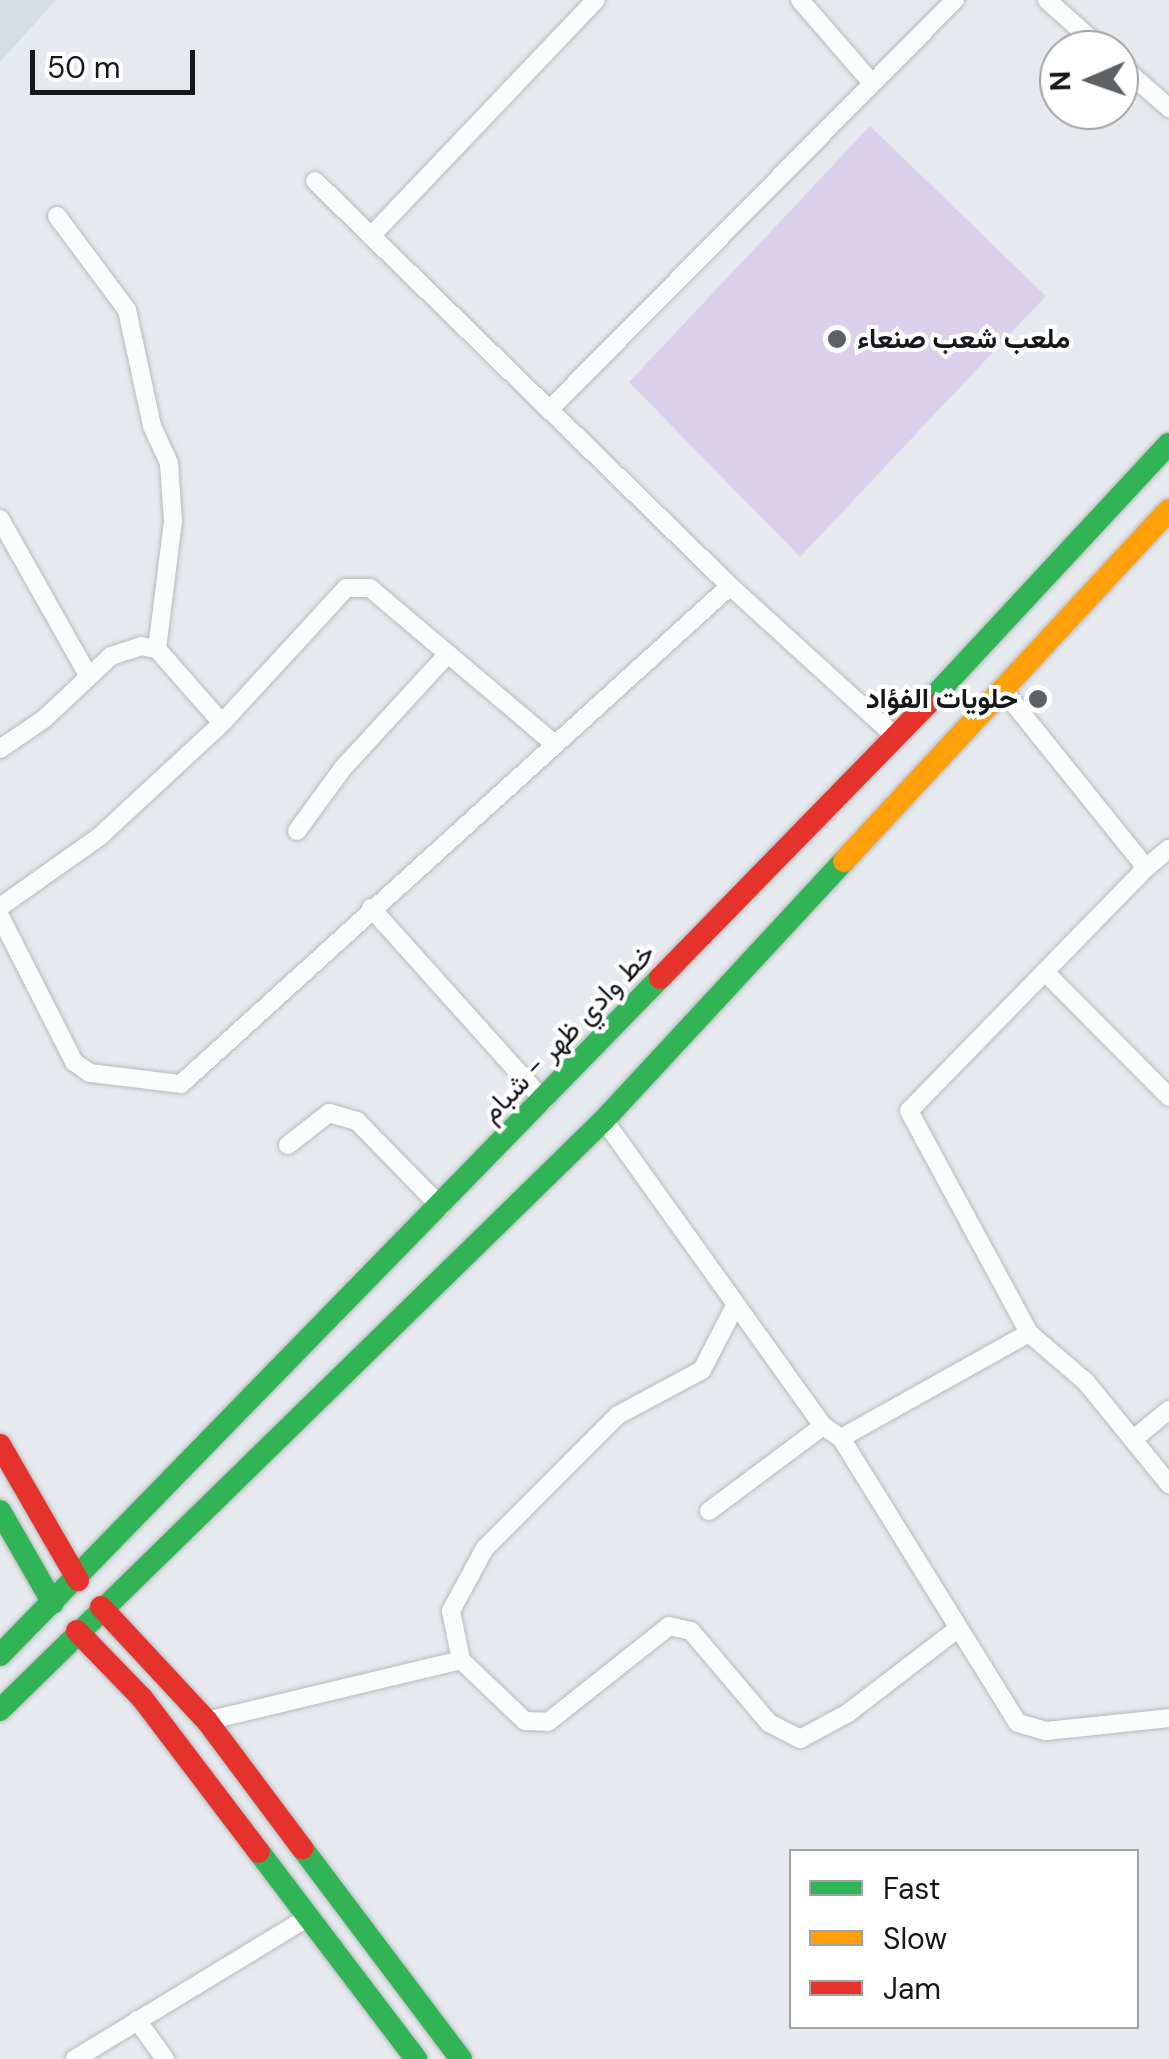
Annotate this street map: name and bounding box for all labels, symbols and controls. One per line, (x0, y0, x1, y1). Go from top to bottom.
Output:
scale bar (35, 30, 200, 92)
north arrow (1039, 30, 1139, 130)
text: 50 m (47, 48, 121, 87)
text: N (1042, 70, 1079, 92)
place label: ملعب شعب صنعاء (857, 322, 1070, 356)
marker: ملعب شعب صنعاء (826, 328, 848, 350)
place label: حلويات الفؤاد (866, 682, 1018, 716)
marker: حلويات الفؤاد (1027, 688, 1049, 710)
street label: خط وادي ظهر - شبام (474, 936, 662, 1130)
legend (789, 1849, 1139, 2029)
text: Fast (883, 1869, 941, 1908)
text: Slow (883, 1919, 947, 1958)
text: Jam (883, 1969, 941, 2008)

